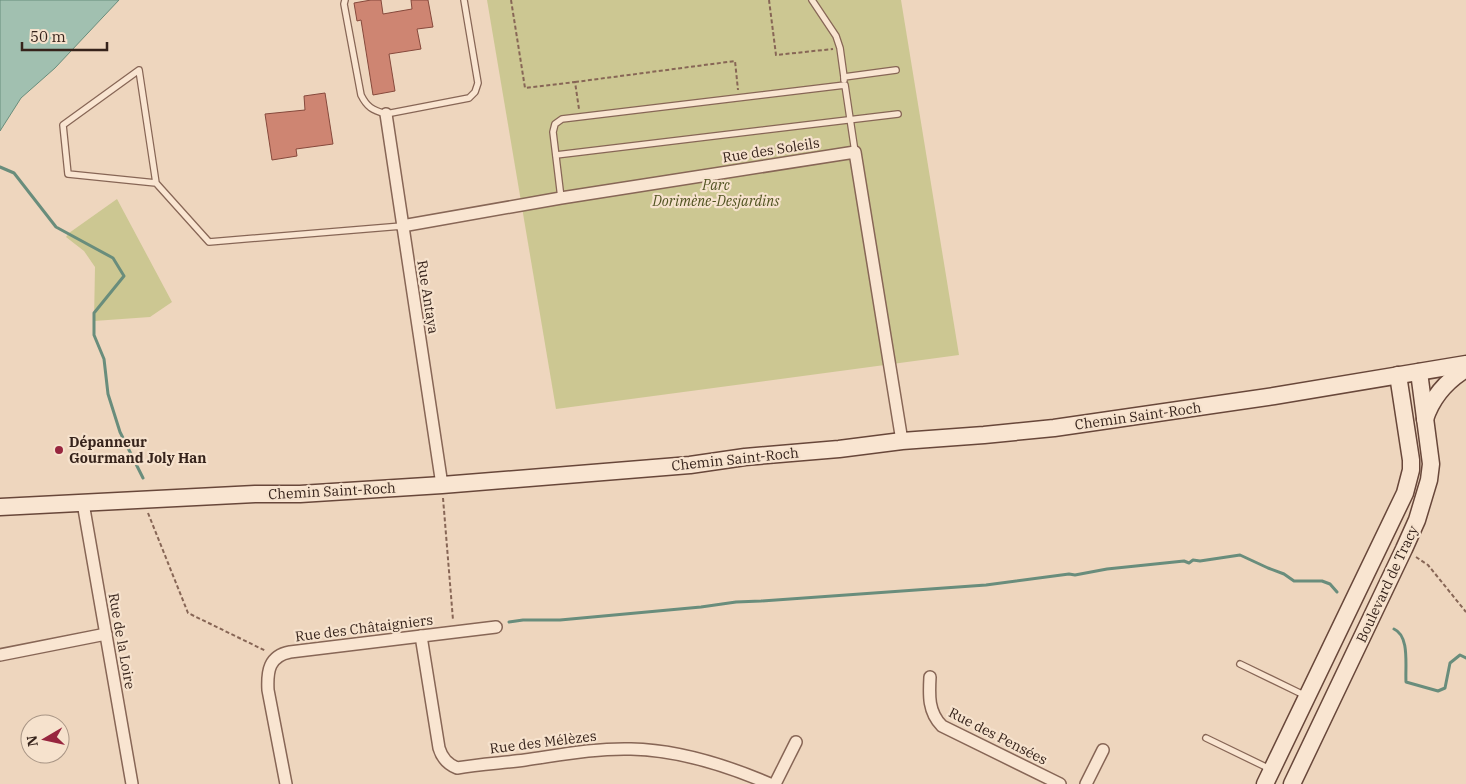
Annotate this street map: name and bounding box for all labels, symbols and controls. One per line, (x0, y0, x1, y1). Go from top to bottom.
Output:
scale bar (22, 20, 108, 52)
text: 50 m (30, 27, 66, 46)
street label: Rue des Soleils (721, 133, 821, 167)
park label: Parc Dorimène-Desjardins (652, 176, 780, 210)
street label: Rue Antaya (413, 259, 443, 336)
street label: Chemin Saint-Roch (1073, 398, 1203, 434)
place label: Dépanneur Gourmand Joly Han (69, 433, 207, 467)
street label: Chemin Saint-Roch (670, 443, 800, 475)
marker: Dépanneur Gourmand Joly Han (53, 444, 65, 456)
street label: Chemin Saint-Roch (268, 479, 397, 503)
street label: Boulevard de Tracy (1352, 522, 1422, 645)
street label: Rue de la Loire (105, 591, 139, 691)
street label: Rue des Châtaigniers (294, 611, 434, 645)
street label: Rue des Pensées (946, 703, 1051, 769)
north arrow (20, 714, 70, 764)
street label: Rue des Mélèzes (489, 726, 598, 757)
text: N (22, 734, 42, 748)

